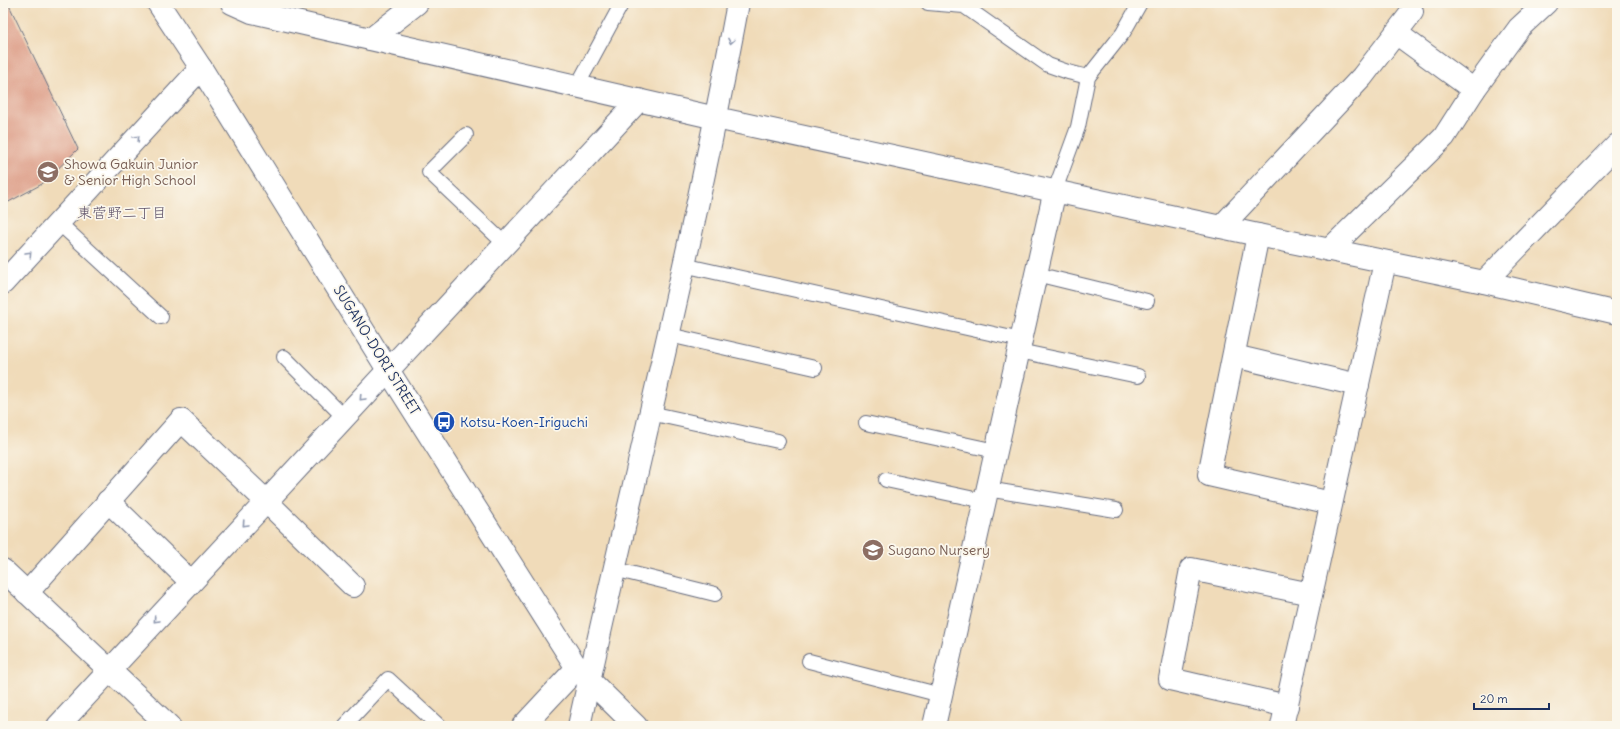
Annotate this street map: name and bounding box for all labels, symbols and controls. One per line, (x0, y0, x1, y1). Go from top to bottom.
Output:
one-way arrow (727, 38, 735, 44)
one-way arrow (132, 135, 139, 143)
place label: Showa Gakuin Junior & Senior High School (64, 155, 198, 189)
school or university icon: Showa Gakuin Junior & Senior High School (35, 159, 61, 185)
district label: 東菅野二丁目 (77, 203, 167, 222)
one-way arrow (25, 252, 32, 259)
street label: SUGANO-DORI STREET (330, 282, 424, 418)
one-way arrow (359, 393, 367, 401)
bus stop icon: Kotsu-Koen-Iriguchi (431, 409, 457, 435)
place label: Kotsu-Koen-Iriguchi (460, 413, 588, 431)
one-way arrow (242, 519, 250, 527)
school or university icon: Sugano Nursery (860, 537, 886, 563)
place label: Sugano Nursery (888, 541, 990, 559)
one-way arrow (154, 615, 161, 622)
scale bar (1474, 685, 1549, 711)
text: 20 m (1480, 691, 1508, 706)

